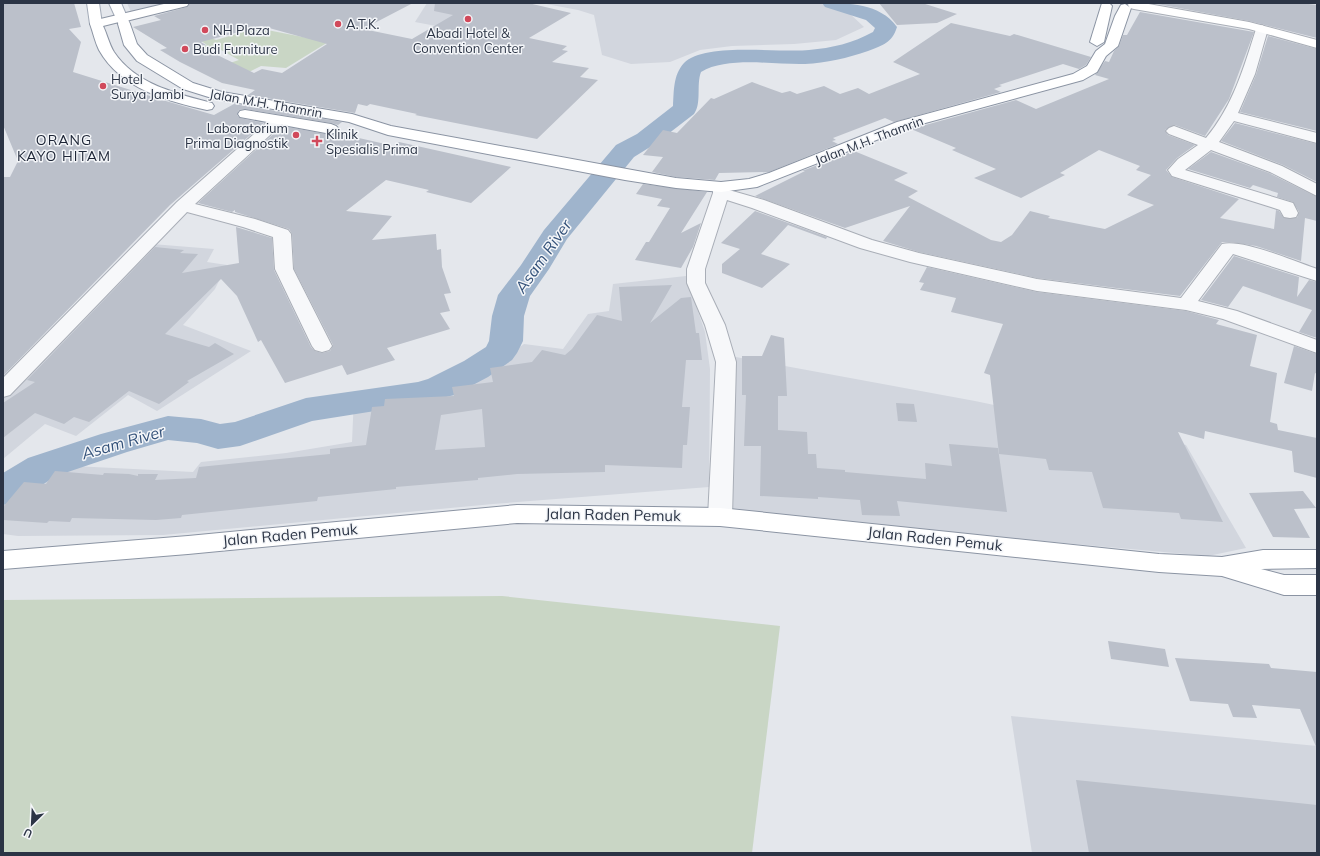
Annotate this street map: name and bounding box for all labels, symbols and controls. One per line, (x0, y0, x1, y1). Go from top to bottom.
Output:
marker: Abadi Hotel & Convention Center (463, 14, 473, 24)
place label: A.T.K. (346, 16, 379, 32)
marker: A.T.K. (333, 19, 343, 29)
place label: NH Plaza (213, 22, 270, 38)
marker: NH Plaza (200, 25, 210, 35)
place label: Abadi Hotel & Convention Center (413, 25, 523, 56)
place label: Budi Furniture (193, 41, 277, 57)
marker: Budi Furniture (180, 44, 190, 54)
place label: Hotel Surya Jambi (111, 71, 184, 102)
marker: Hotel Surya Jambi (98, 81, 108, 91)
street label: Jalan M.H. Thamrin (208, 85, 324, 121)
street label: Jalan M.H. Thamrin (813, 112, 925, 168)
place label: Laboratorium Prima Diagnostik (185, 120, 288, 151)
place label: Klinik Spesialis Prima (326, 126, 418, 157)
marker: Laboratorium Prima Diagnostik (291, 130, 301, 140)
district label: ORANG KAYO HITAM (17, 131, 111, 165)
marker: Klinik Spesialis Prima (311, 135, 323, 147)
water label: Asam River (510, 214, 576, 297)
water label: Asam River (78, 420, 168, 464)
street label: Jalan Raden Pemuk (545, 504, 681, 525)
street label: Jalan Raden Pemuk (222, 519, 359, 550)
street label: Jalan Raden Pemuk (867, 522, 1004, 555)
north arrow (12, 804, 52, 844)
text: U (21, 825, 34, 841)

